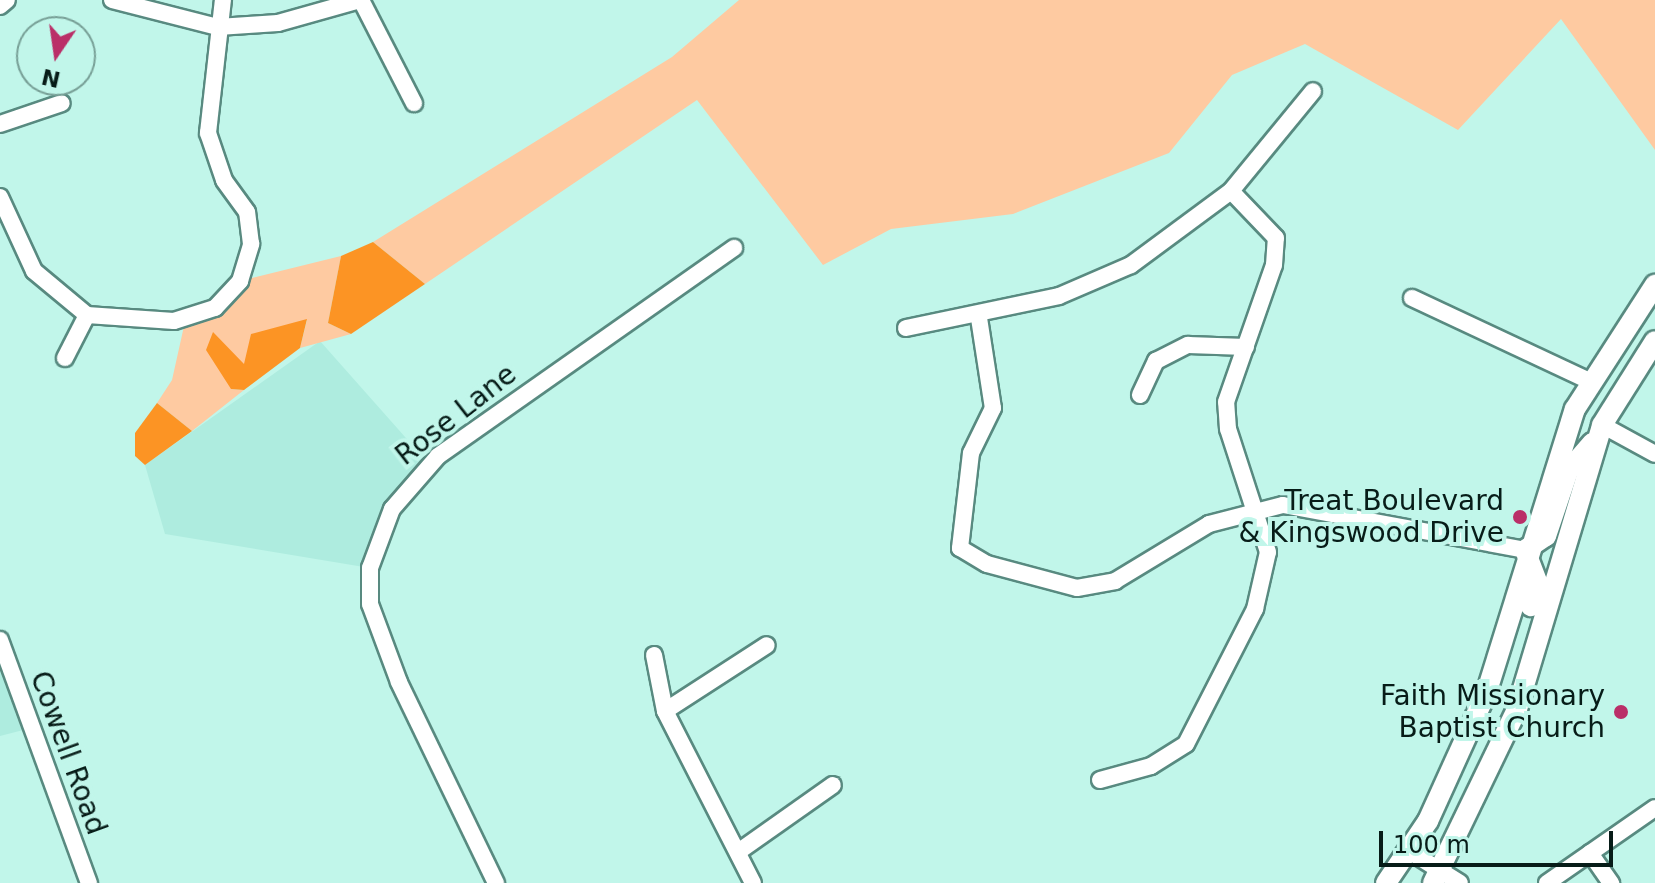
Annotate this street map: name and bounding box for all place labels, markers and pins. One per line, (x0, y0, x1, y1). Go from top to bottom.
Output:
place label: Treat Boulevard & Kingswood Drive (1239, 484, 1504, 550)
marker: Treat Boulevard & Kingswood Drive (1511, 508, 1529, 526)
place label: Faith Missionary Baptist Church (1380, 679, 1605, 745)
marker: Faith Missionary Baptist Church (1612, 703, 1630, 721)

